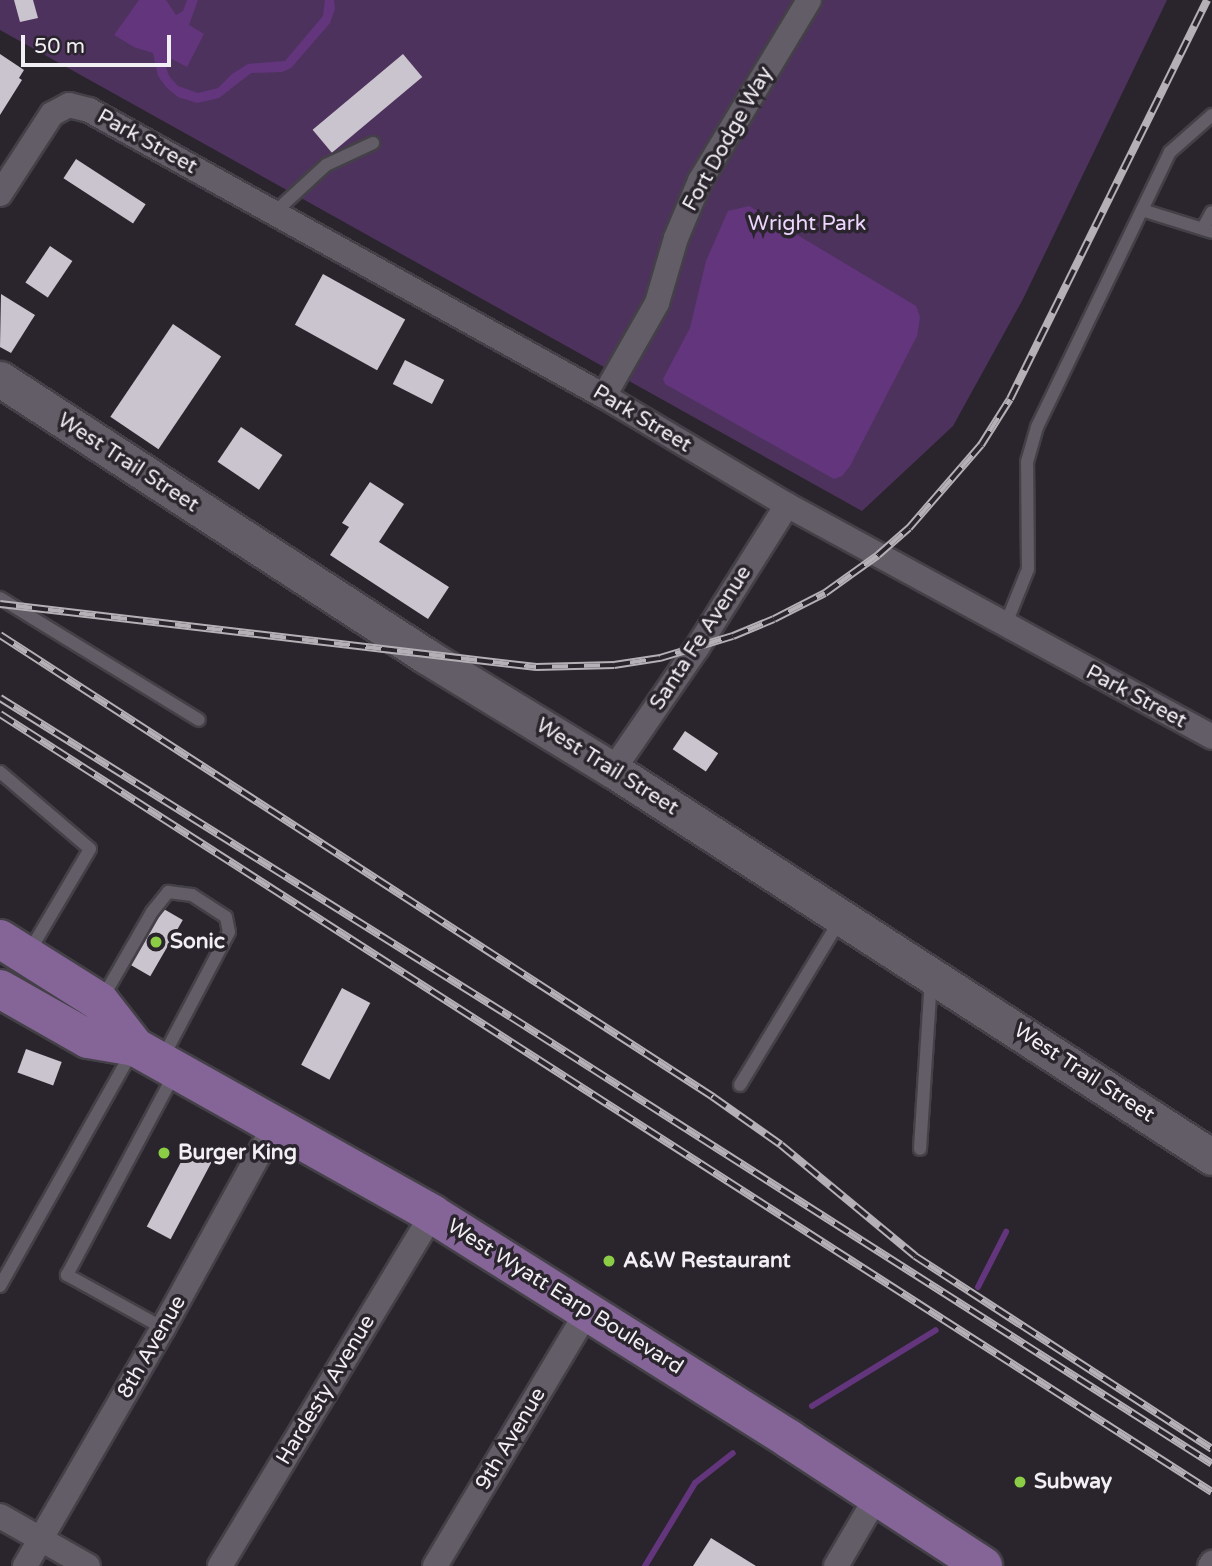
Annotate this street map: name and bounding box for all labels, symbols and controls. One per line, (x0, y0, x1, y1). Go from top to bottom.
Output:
scale bar (24, 21, 175, 65)
text: 50 m (34, 34, 85, 59)
street label: Fort Dodge Way (678, 62, 778, 216)
street label: Park Street (93, 104, 201, 180)
park label: Wright Park (748, 211, 866, 237)
street label: Park Street (588, 380, 696, 458)
street label: West Trail Street (53, 408, 203, 518)
street label: Santa Fe Avenue (645, 561, 757, 715)
street label: Park Street (1081, 660, 1191, 734)
street label: West Trail Street (531, 713, 683, 821)
place label: Sonic (170, 929, 225, 955)
marker: Sonic (148, 934, 164, 950)
street label: West Trail Street (1009, 1018, 1159, 1128)
place label: Burger King (178, 1140, 297, 1166)
marker: Burger King (156, 1145, 172, 1161)
street label: West Wyatt Earp Boulevard (442, 1214, 688, 1380)
place label: A&W Restaurant (623, 1248, 790, 1274)
marker: A&W Restaurant (601, 1253, 617, 1269)
street label: 8th Avenue (112, 1291, 192, 1403)
street label: Hardesty Avenue (271, 1311, 381, 1469)
street label: 9th Avenue (471, 1383, 551, 1495)
place label: Subway (1034, 1469, 1112, 1495)
marker: Subway (1012, 1474, 1028, 1490)

